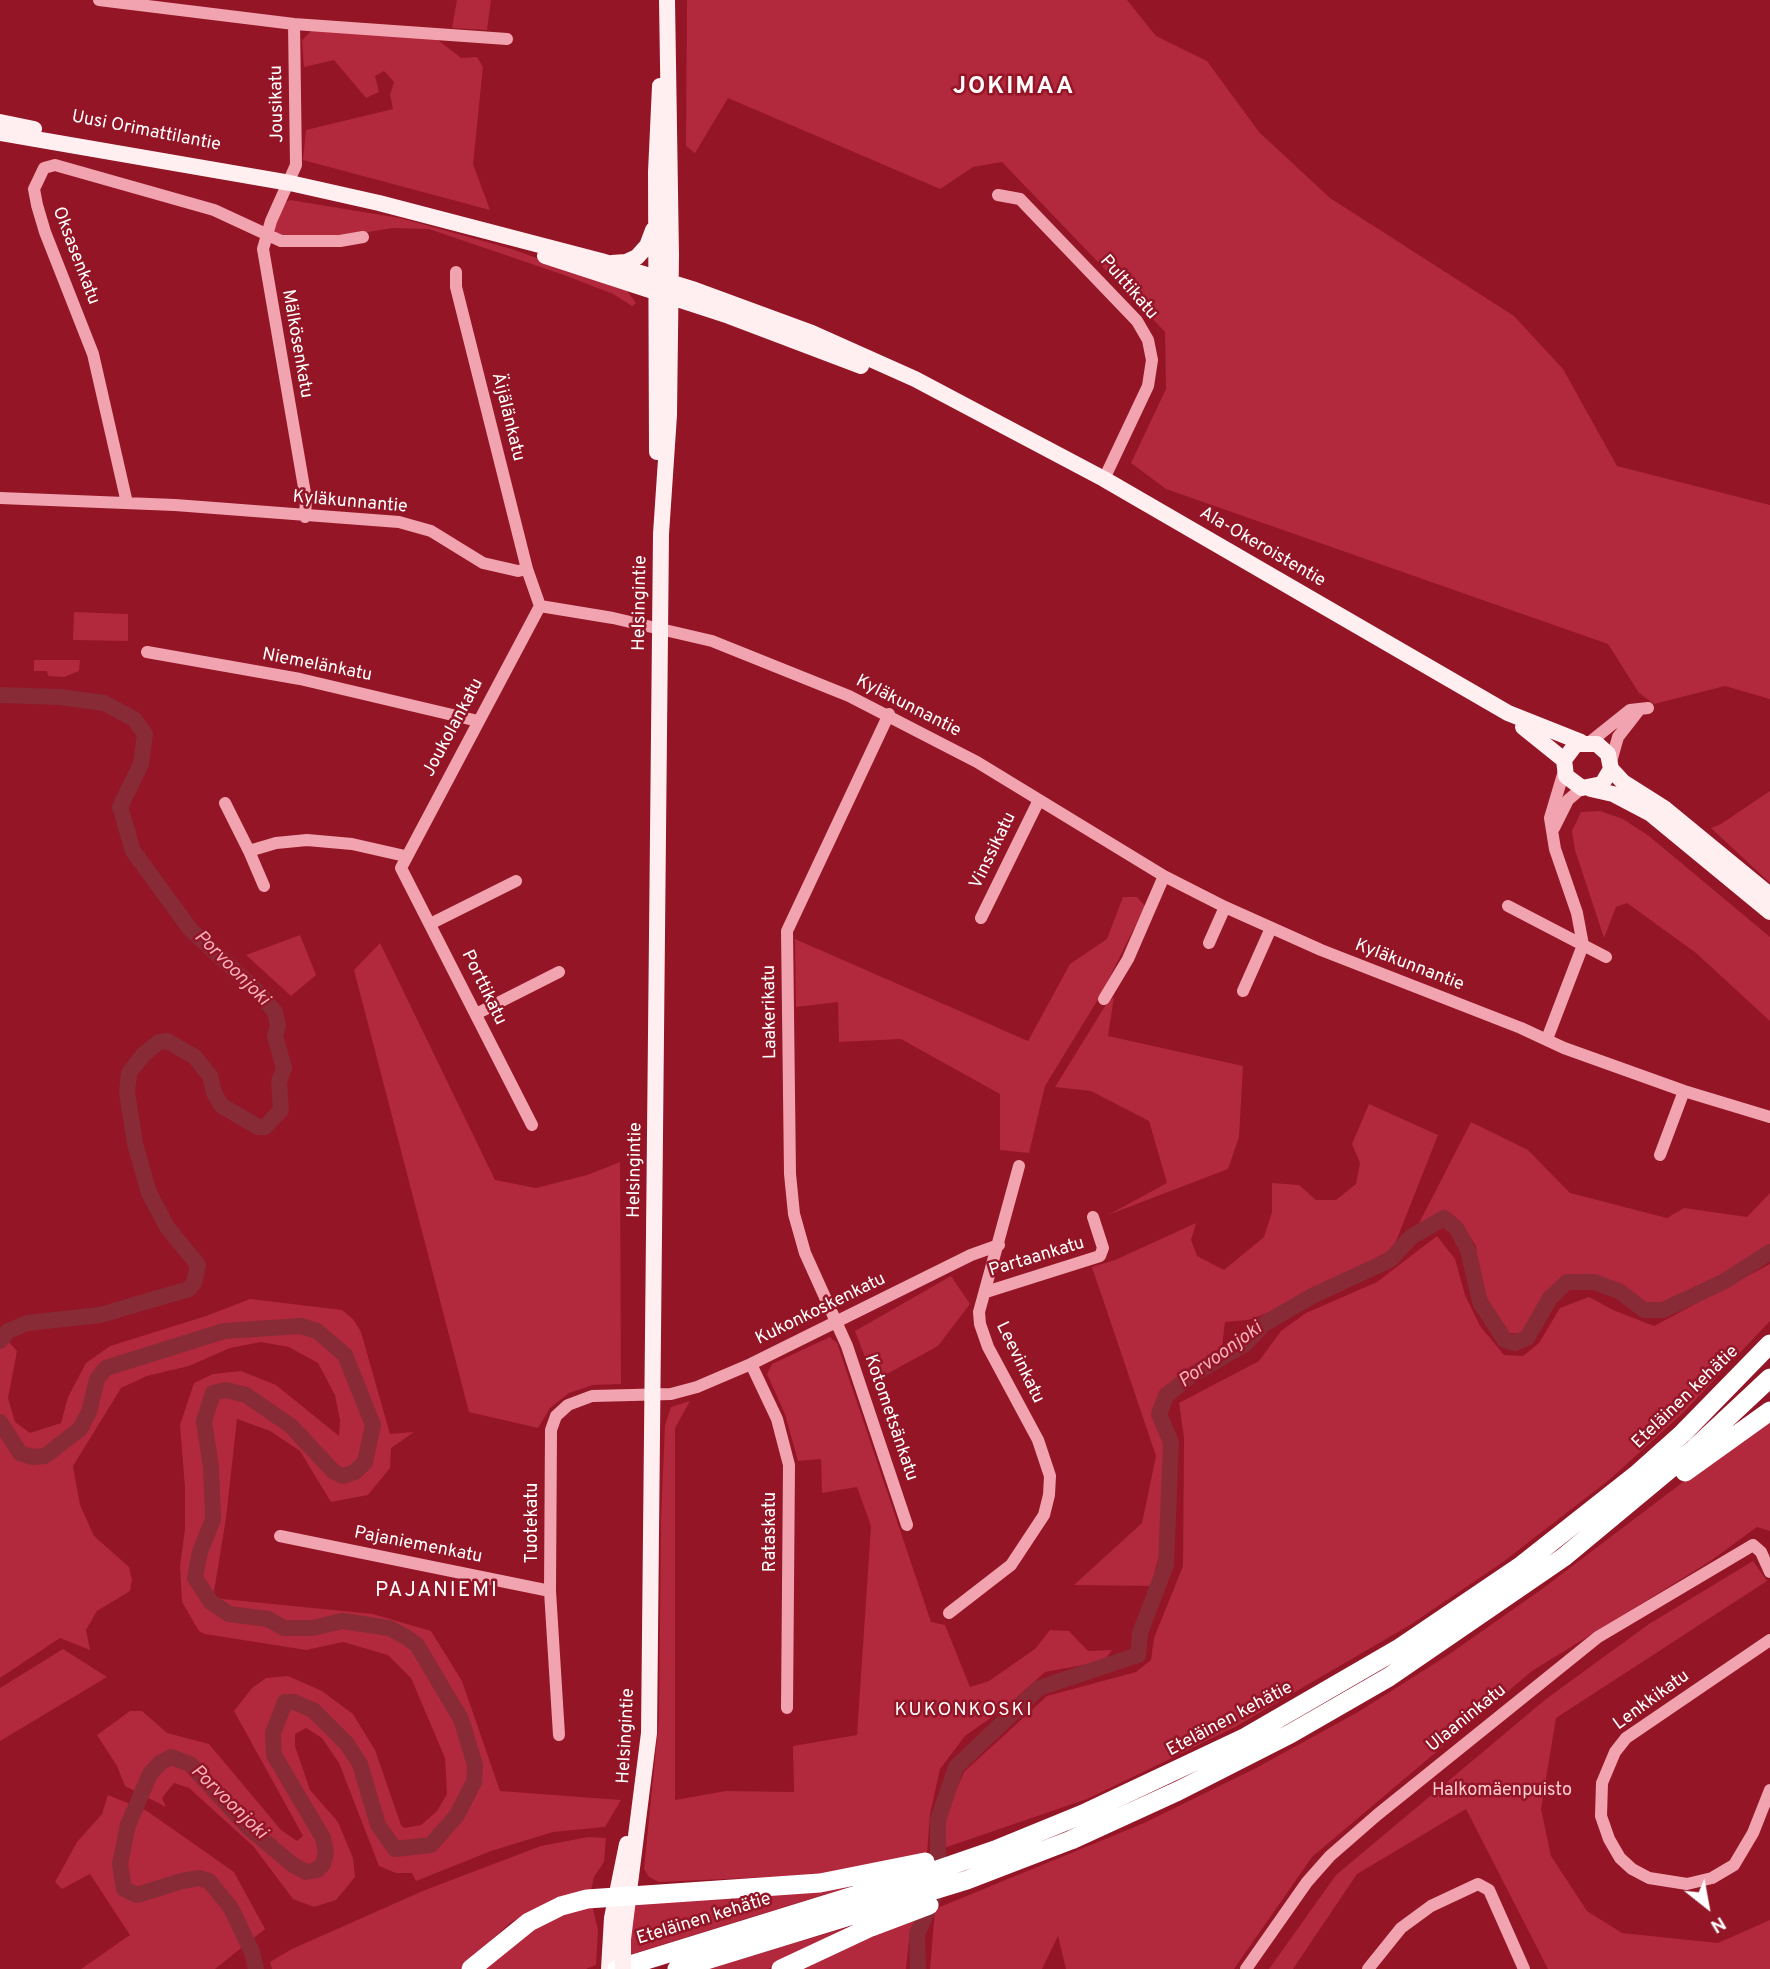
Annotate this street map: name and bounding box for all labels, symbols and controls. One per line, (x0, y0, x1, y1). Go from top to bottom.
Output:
street label: Jousikatu (267, 65, 289, 143)
district label: JOKIMAA (954, 74, 1074, 102)
street label: Uusi Orimattilantie (70, 107, 222, 157)
street label: Oksasenkatu (46, 204, 104, 308)
street label: Pulttikatu (1094, 251, 1162, 325)
street label: Mälkösenkatu (276, 288, 316, 400)
street label: Äijälänkatu (486, 370, 528, 464)
street label: Kyläkunnantie (292, 487, 408, 519)
street label: Ala-Okeroistentie (1195, 503, 1329, 593)
street label: Helsingintie (629, 555, 653, 651)
street label: Niemelänkatu (260, 645, 374, 687)
street label: Kyläkunnantie (852, 671, 964, 743)
street label: Joukolankatu (419, 675, 489, 781)
street label: Vinssikatu (966, 809, 1022, 893)
water label: Porvoonjoki (188, 926, 274, 1012)
street label: Kyläkunnantie (1351, 935, 1467, 997)
street label: Porttikatu (456, 947, 510, 1029)
street label: Laakerikatu (759, 965, 783, 1059)
street label: Helsingintie (624, 1122, 648, 1218)
street label: Partaankatu (987, 1233, 1087, 1283)
street label: Kukonkoskenkatu (752, 1269, 890, 1351)
water label: Porvoonjoki (1175, 1318, 1267, 1394)
street label: Leevinkatu (990, 1319, 1048, 1407)
street label: Eteläinen kehätie (1628, 1342, 1744, 1454)
street label: Kotometsänkatu (858, 1352, 922, 1484)
street label: Tuotekatu (522, 1483, 544, 1563)
street label: Rataskatu (760, 1492, 782, 1572)
street label: Pajaniemenkatu (352, 1523, 484, 1569)
district label: PAJANIEMI (376, 1579, 498, 1605)
street label: Lenkkikatu (1610, 1666, 1694, 1736)
street label: Eteläinen kehätie (1163, 1678, 1297, 1762)
street label: Ulaaninkatu (1423, 1680, 1511, 1758)
street label: Helsingintie (614, 1688, 640, 1784)
district label: KUKONKOSKI (896, 1700, 1032, 1722)
water label: Porvoonjoki (185, 1761, 271, 1845)
park label: Halkomäenpuisto (1432, 1780, 1572, 1802)
north arrow (1672, 1871, 1742, 1941)
street label: Eteläinen kehätie (634, 1889, 774, 1951)
text: N (1706, 1910, 1730, 1938)

